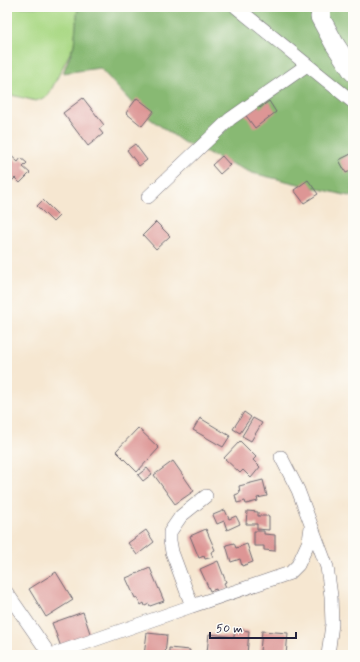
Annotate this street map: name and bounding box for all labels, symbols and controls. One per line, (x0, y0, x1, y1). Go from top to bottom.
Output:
scale bar (210, 614, 296, 640)
text: 50 m (216, 621, 243, 637)

